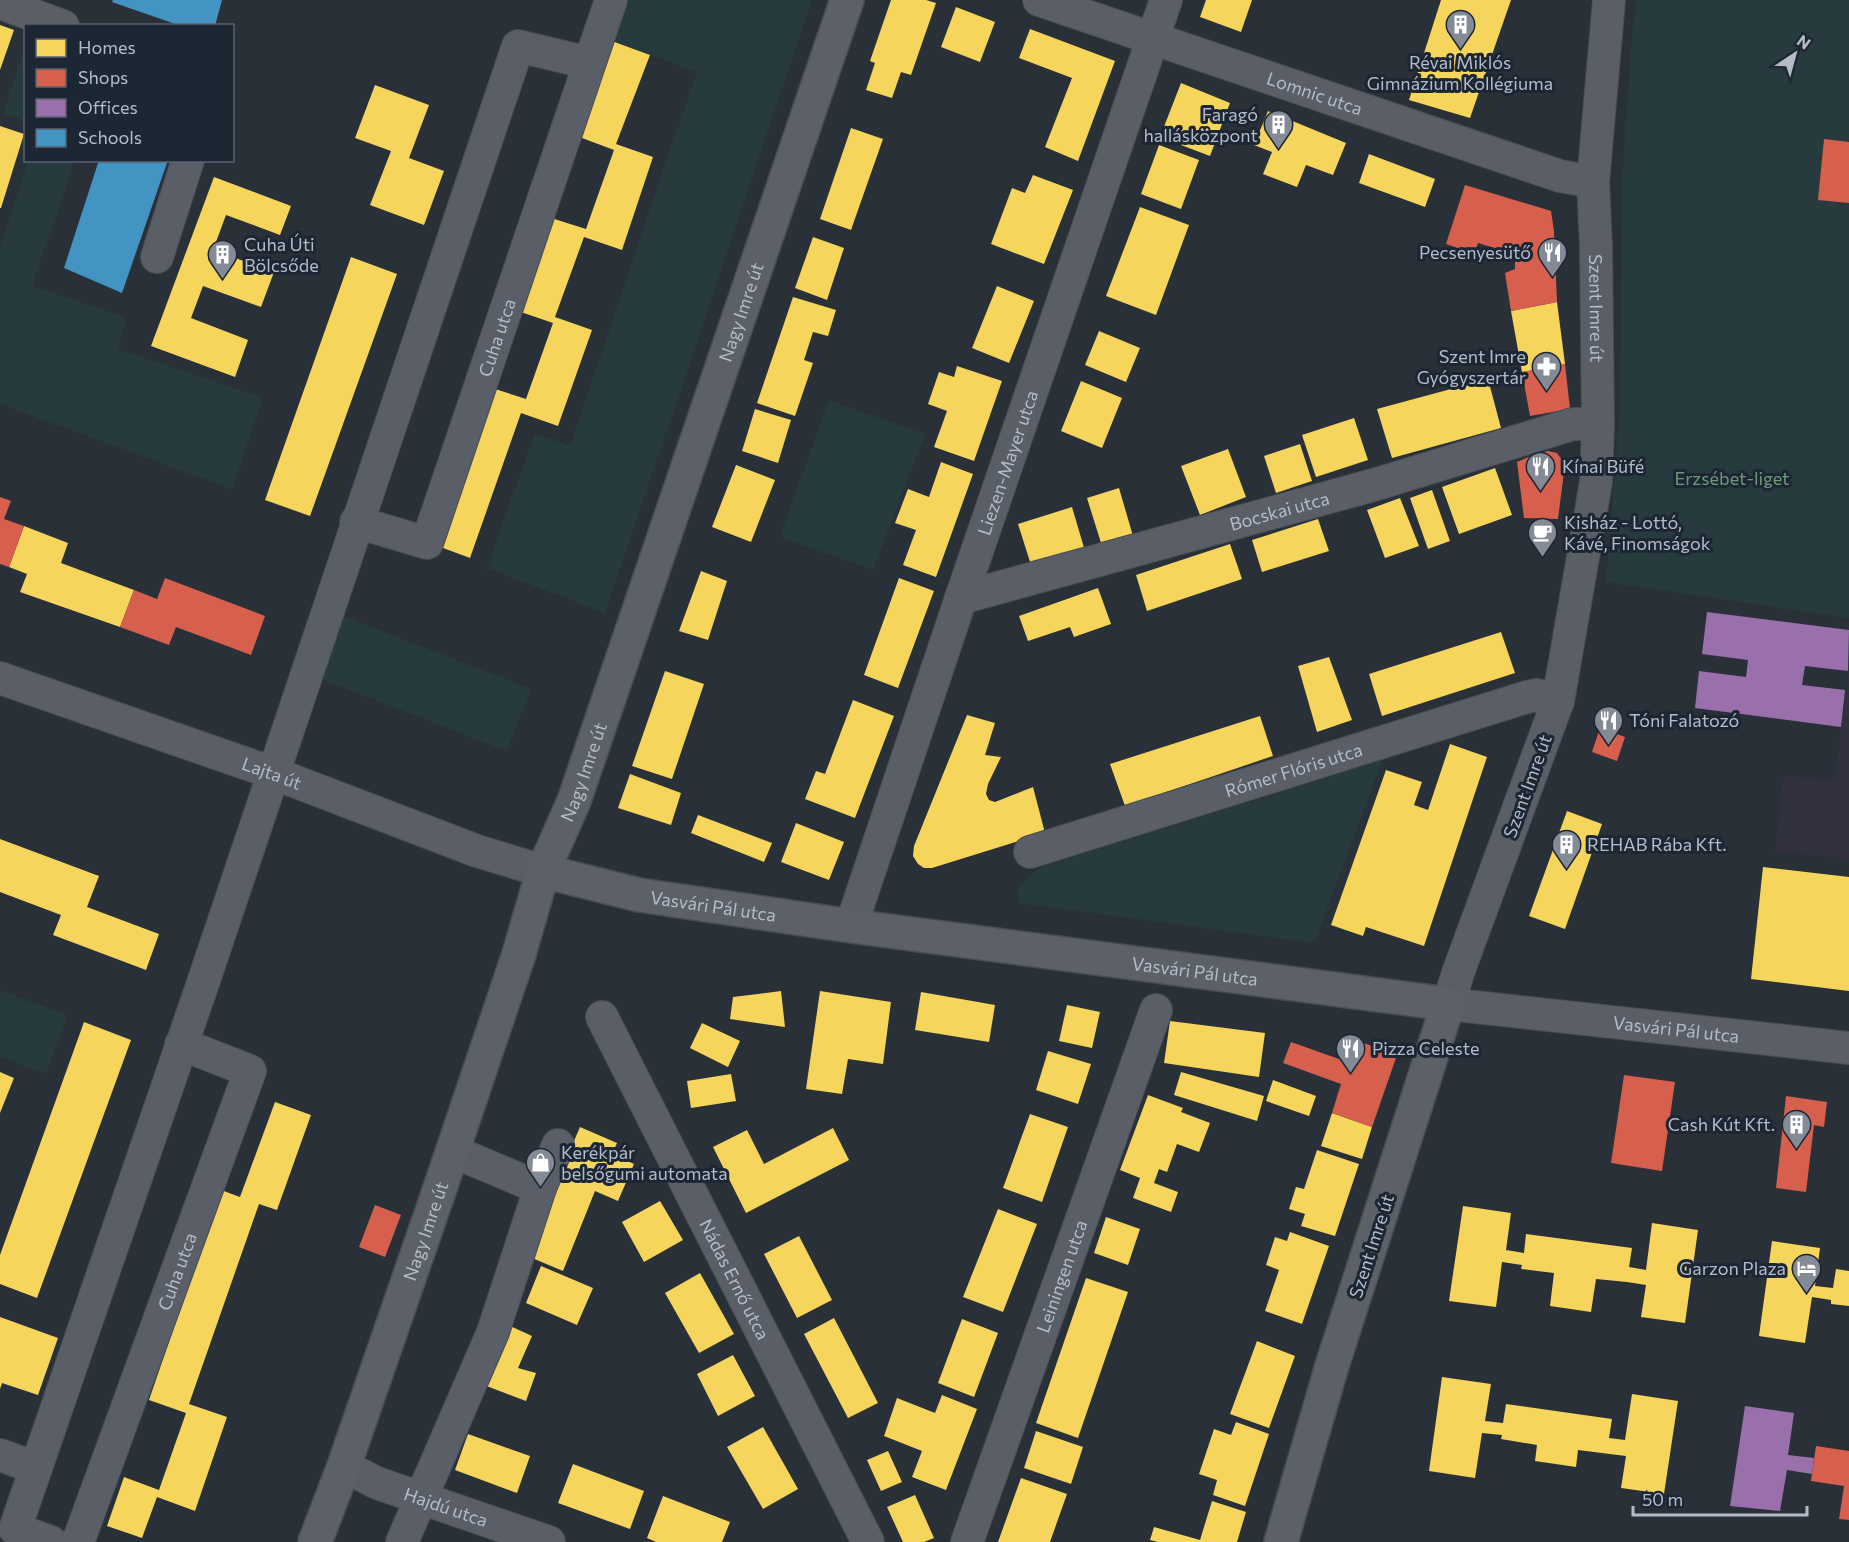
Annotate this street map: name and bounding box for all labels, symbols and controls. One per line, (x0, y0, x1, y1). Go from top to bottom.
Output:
building icon: Révai Miklós Gimnázium Kollégiuma (1444, 9, 1476, 51)
legend (24, 24, 234, 162)
north arrow (1765, 24, 1825, 84)
text: N (1794, 30, 1815, 53)
text: Homes (78, 36, 136, 58)
place label: Révai Miklós Gimnázium Kollégiuma (1367, 51, 1553, 94)
text: Shops (78, 66, 128, 88)
street label: Lomnic utca (1264, 67, 1365, 120)
text: Offices (78, 96, 138, 118)
place label: Faragó hallásközpont (1143, 103, 1258, 146)
building icon: Faragó hallásközpont (1263, 108, 1295, 150)
text: Schools (78, 126, 142, 148)
place label: Cuha Úti Bölcsőde (244, 233, 319, 276)
restaurant icon: Pecsenyesütő (1536, 236, 1568, 278)
building icon: Cuha Úti Bölcsőde (207, 238, 239, 280)
place label: Pecsenyesütő (1419, 241, 1531, 263)
street label: Szent Imre út (1585, 254, 1608, 362)
street label: Nagy Imre út (714, 259, 768, 365)
street label: Cuha utca (473, 296, 520, 380)
place label: Szent Imre Gyógyszertár (1417, 345, 1526, 388)
pharmacy icon: Szent Imre Gyógyszertár (1531, 350, 1563, 392)
street label: Liezen-Mayer utca (972, 387, 1042, 538)
restaurant icon: Kínai Büfé (1525, 450, 1557, 492)
place label: Kínai Büfé (1562, 455, 1644, 477)
park label: Erzsébet-liget (1674, 467, 1790, 489)
street label: Bocskai utca (1227, 487, 1332, 535)
place label: Kisház - Lottó, Kávé, Finomságok (1564, 511, 1711, 554)
cafe icon: Kisház - Lottó, Kávé, Finomságok (1527, 516, 1559, 558)
restaurant icon: Tóni Falatozó (1592, 704, 1624, 746)
place label: Tóni Falatozó (1629, 709, 1739, 731)
street label: Nagy Imre út (555, 719, 611, 825)
street label: Szent Imre út (1498, 731, 1556, 841)
street label: Rómer Flóris utca (1222, 738, 1365, 802)
street label: Lajta út (239, 752, 305, 794)
building icon: REHAB Rába Kft. (1550, 828, 1582, 870)
place label: REHAB Rába Kft. (1587, 833, 1726, 855)
street label: Vasvári Pál utca (649, 886, 778, 926)
street label: Vasvári Pál utca (1131, 952, 1259, 990)
street label: Vasvári Pál utca (1612, 1011, 1740, 1047)
restaurant icon: Pizza Celeste (1335, 1032, 1367, 1074)
place label: Pizza Celeste (1372, 1037, 1479, 1059)
building icon: Cash Kút Kft. (1780, 1108, 1812, 1150)
place label: Cash Kút Kft. (1668, 1113, 1775, 1135)
place label: Kerékpár belsőgumi automata (561, 1141, 728, 1184)
shop icon: Kerékpár belsőgumi automata (524, 1146, 556, 1188)
street label: Nagy Imre út (398, 1178, 452, 1284)
street label: Szent Imre út (1344, 1191, 1398, 1301)
street label: Nádas Ernő utca (695, 1215, 775, 1343)
street label: Leiningen utca (1031, 1217, 1092, 1336)
street label: Cuha utca (153, 1230, 201, 1313)
hotel icon: Garzon Plaza (1791, 1252, 1823, 1294)
place label: Garzon Plaza (1679, 1257, 1786, 1279)
scale bar (1633, 1479, 1807, 1517)
street label: Hajdú utca (401, 1482, 491, 1531)
text: 50 m (1642, 1488, 1683, 1510)

